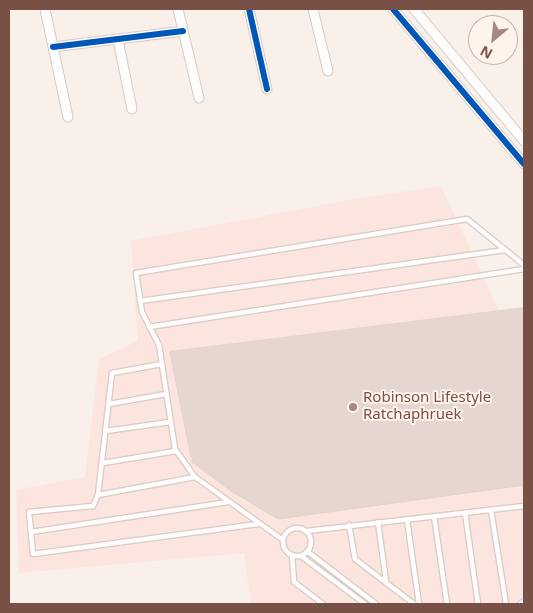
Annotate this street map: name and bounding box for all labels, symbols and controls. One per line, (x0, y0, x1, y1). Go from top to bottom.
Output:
north arrow (468, 15, 518, 65)
text: N (477, 42, 496, 64)
place label: Robinson Lifestyle Ratchaphruek (363, 389, 491, 424)
marker: Robinson Lifestyle Ratchaphruek (347, 401, 359, 413)

